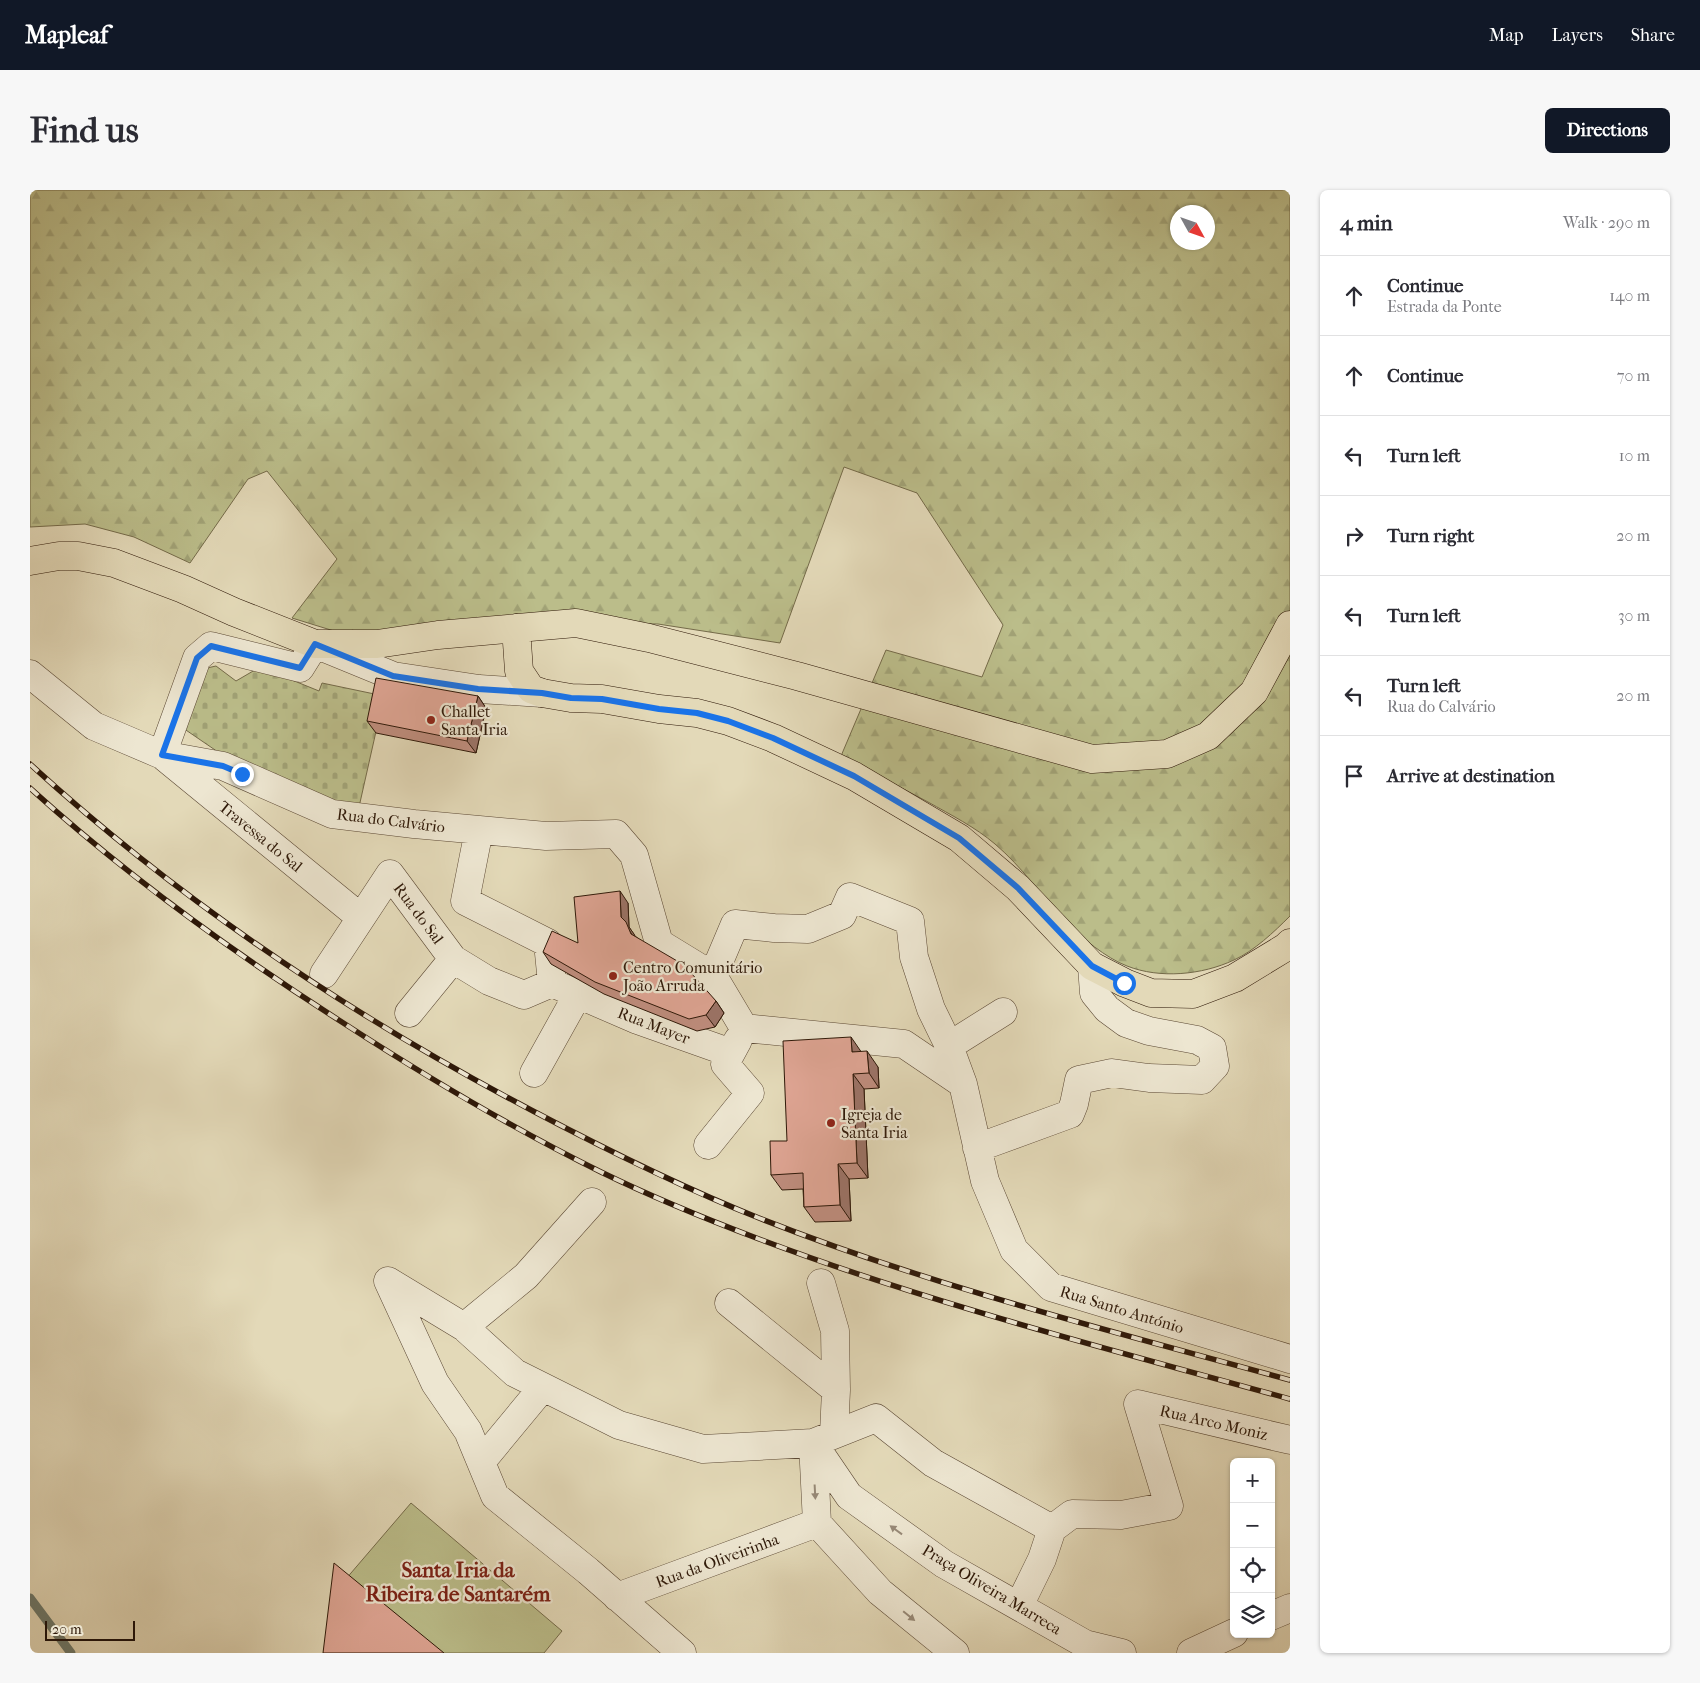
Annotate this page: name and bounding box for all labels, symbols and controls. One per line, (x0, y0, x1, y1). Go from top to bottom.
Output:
text: Mapleaf (25, 21, 108, 49)
text: Map (1489, 25, 1523, 46)
text: Layers (1551, 25, 1603, 46)
text: Share (1631, 25, 1675, 46)
button: Directions (1545, 108, 1670, 153)
text: Find us (30, 110, 139, 151)
north arrow (1170, 205, 1215, 250)
text: 4 min (1340, 211, 1393, 235)
text: Walk · 290 m (1563, 213, 1650, 232)
text: Continue (1387, 275, 1463, 297)
icon: ahead (1340, 282, 1368, 310)
text: 140 m (1609, 286, 1650, 305)
text: Estrada da Ponte (1387, 297, 1502, 316)
icon: ahead (1340, 362, 1368, 390)
text: Continue (1387, 365, 1463, 387)
text: 70 m (1617, 366, 1650, 385)
icon: left (1340, 442, 1368, 470)
text: Turn left (1387, 445, 1461, 467)
text: 10 m (1619, 446, 1650, 465)
icon: right (1340, 522, 1368, 550)
text: Turn right (1387, 525, 1474, 547)
text: 20 m (1616, 526, 1650, 545)
icon: left (1340, 602, 1368, 630)
text: Turn left (1387, 605, 1461, 627)
text: 30 m (1618, 606, 1650, 625)
text: Turn left (1387, 675, 1461, 697)
icon: left (1340, 682, 1368, 710)
text: 20 m (1616, 686, 1650, 705)
text: Rua do Calvário (1387, 697, 1496, 716)
place label: Challet Santa Iria (441, 702, 508, 739)
marker: Challet Santa Iria (425, 714, 437, 726)
icon: arrive (1340, 762, 1368, 790)
route end (231, 763, 254, 786)
text: Arrive at destination (1387, 765, 1555, 787)
street label: Travessa do Sal (215, 797, 307, 876)
street label: Rua do Calvário (336, 804, 446, 837)
street label: Rua do Sal (389, 879, 448, 948)
place label: Centro Comunitário João Arruda (621, 958, 762, 995)
marker: Centro Comunitário João Arruda (607, 970, 619, 982)
route start (1113, 972, 1136, 995)
street label: Rua Mayer (615, 1003, 693, 1048)
place label: Igreja de Santa Iria (841, 1105, 908, 1142)
marker: Igreja de Santa Iria (825, 1117, 837, 1129)
street label: Rua Santo António (1058, 1282, 1186, 1337)
street label: Rua Arco Moniz (1158, 1401, 1270, 1444)
map controls (1230, 1458, 1275, 1638)
button: + (1230, 1458, 1275, 1503)
one-way arrow (812, 1484, 820, 1500)
button: − (1230, 1503, 1275, 1548)
one-way arrow (890, 1525, 903, 1535)
street label: Rua da Oliveirinha (653, 1529, 782, 1592)
street label: Praça Oliveira Marreca (919, 1540, 1065, 1639)
button: locate (1230, 1548, 1275, 1593)
district label: Santa Iria da Ribeira de Santarém (366, 1558, 551, 1606)
button: layers (1230, 1593, 1275, 1638)
one-way arrow (903, 1610, 916, 1621)
scale bar (45, 1618, 135, 1641)
text: 20 m (52, 1621, 82, 1638)

